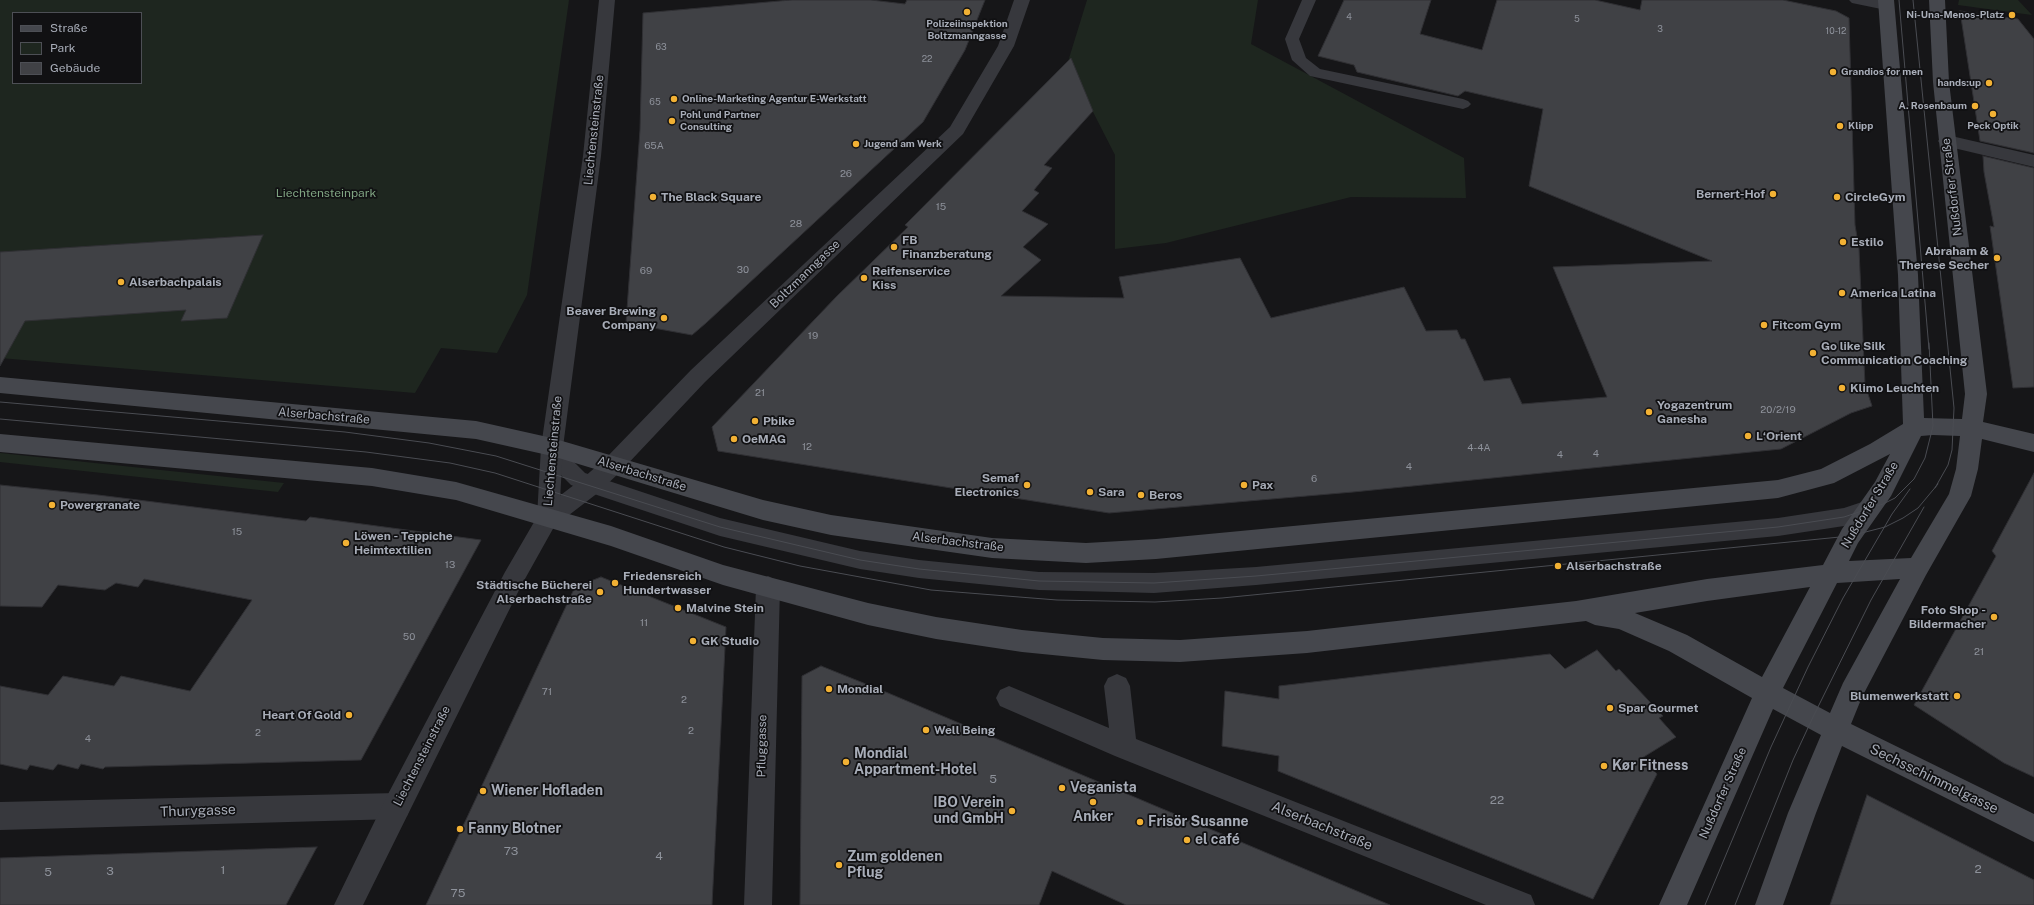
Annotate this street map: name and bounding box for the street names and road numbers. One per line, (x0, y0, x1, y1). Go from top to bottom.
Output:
street label: Liechtensteinstraße (581, 74, 607, 186)
street label: Nußdorfer Straße (1939, 137, 1965, 237)
street label: Boltzmanngasse (767, 237, 843, 311)
street label: Liechtensteinstraße (541, 395, 565, 507)
street label: Alserbachstraße (277, 405, 371, 427)
street label: Alserbachstraße (596, 454, 688, 494)
street label: Nußdorfer Straße (1838, 459, 1902, 551)
street label: Alserbachstraße (911, 529, 1005, 555)
street label: Liechtensteinstraße (390, 703, 454, 809)
street label: Pfluggasse (754, 714, 770, 778)
street label: Sechsschimmelgasse (1867, 741, 2001, 817)
street label: Nußdorfer Straße (1696, 745, 1750, 841)
street label: Alserbachstraße (1269, 798, 1375, 854)
street label: Thurygasse (160, 801, 236, 821)

